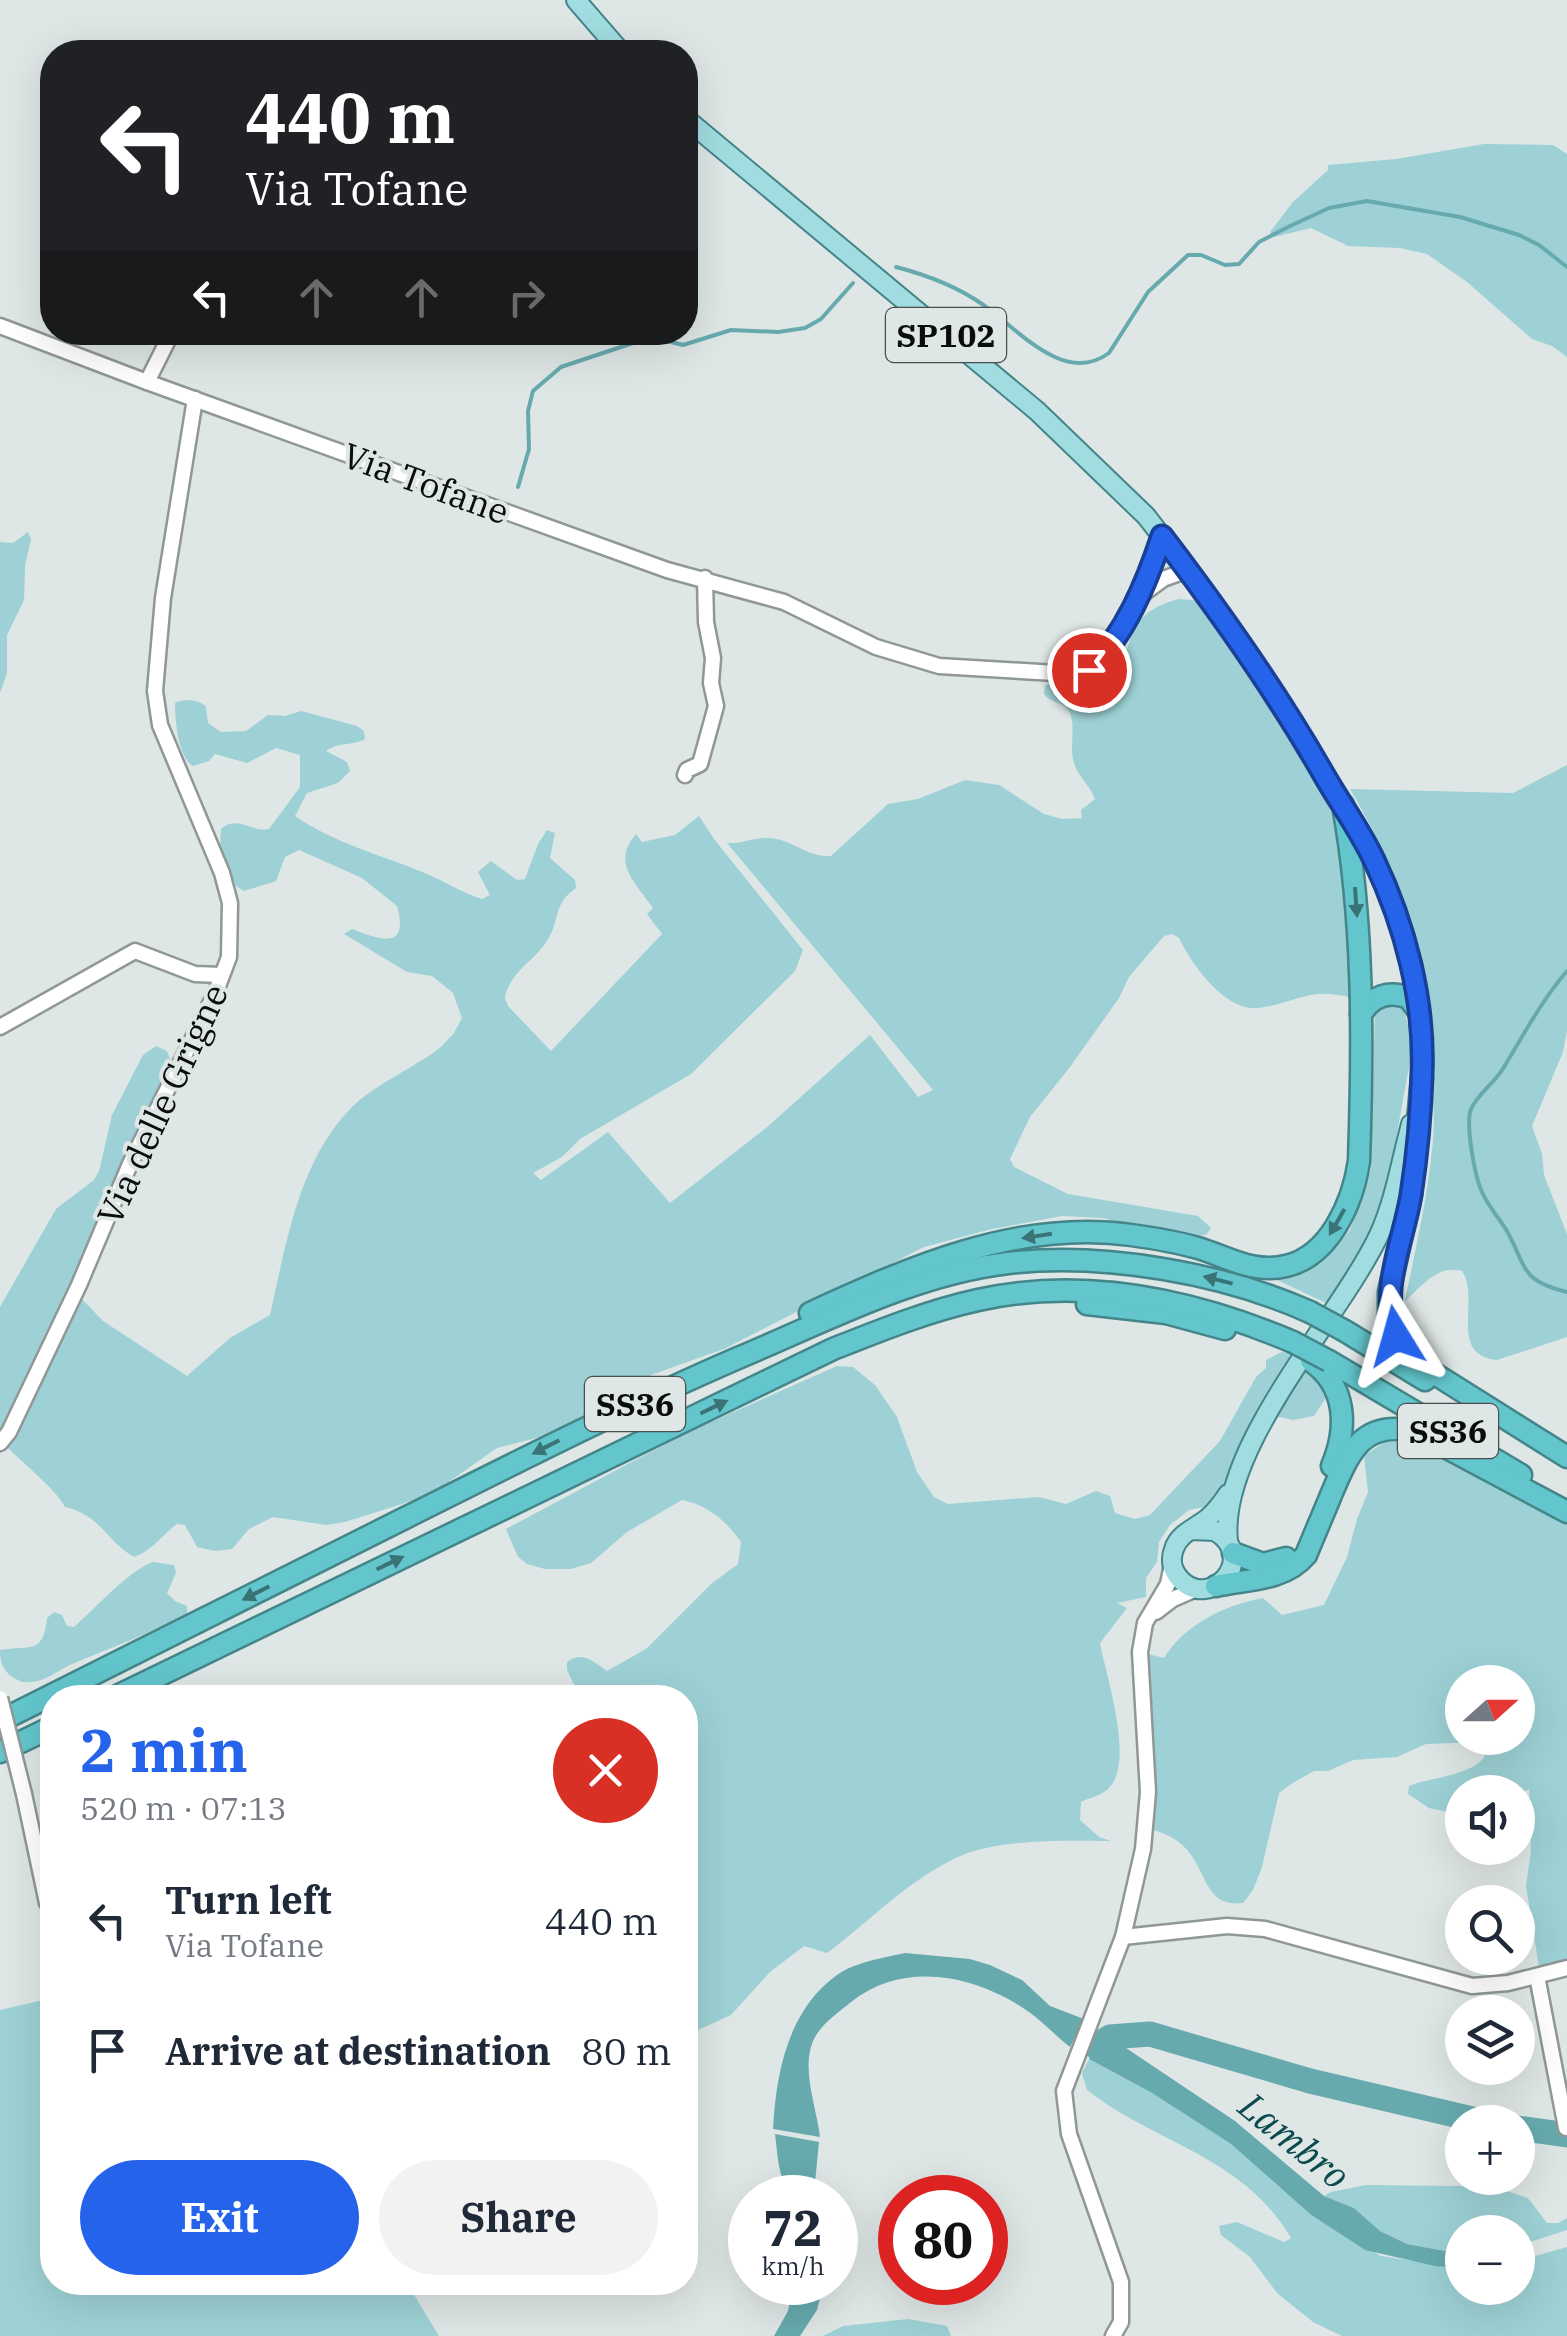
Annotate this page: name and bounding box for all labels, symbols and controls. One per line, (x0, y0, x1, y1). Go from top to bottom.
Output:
text: 440 m (245, 71, 455, 162)
icon: left (80, 80, 210, 210)
text: Via Tofane (245, 159, 468, 217)
icon: left (184, 270, 239, 325)
icon: ahead (289, 270, 344, 325)
icon: ahead (394, 270, 449, 325)
icon: right (499, 270, 554, 325)
road number: SP102 (886, 308, 1006, 362)
street label: Via Tofane (336, 432, 516, 534)
pin (1047, 628, 1132, 713)
icon: arrive (1062, 643, 1117, 698)
one-way arrow (1348, 886, 1364, 918)
street label: Via delle Grigne (86, 976, 238, 1232)
one-way arrow (1328, 1208, 1346, 1236)
one-way arrow (1021, 1229, 1053, 1245)
one-way arrow (1202, 1272, 1233, 1287)
position arrow (1344, 1284, 1448, 1388)
road number: SS36 (585, 1377, 685, 1431)
one-way arrow (699, 1398, 728, 1415)
road number: SS36 (1398, 1404, 1498, 1458)
one-way arrow (532, 1439, 561, 1456)
one-way arrow (375, 1555, 404, 1572)
one-way arrow (241, 1584, 270, 1601)
north arrow (1445, 1665, 1535, 1755)
map controls (1445, 1665, 1535, 2305)
text: 2 min (80, 1710, 248, 1789)
button: close (553, 1718, 658, 1823)
button: sound (1445, 1775, 1535, 1865)
text: 520 m · 07:13 (80, 1787, 287, 1829)
text: Turn left (165, 1875, 332, 1924)
button: search (1445, 1885, 1535, 1975)
icon: left (80, 1893, 135, 1948)
text: 440 m (545, 1896, 658, 1945)
text: Via Tofane (165, 1924, 324, 1966)
button: layers (1445, 1995, 1535, 2085)
icon: arrive (80, 2023, 135, 2078)
text: Arrive at destination (165, 2026, 551, 2075)
text: 80 m (581, 2026, 672, 2075)
water label: Lambro (1229, 2080, 1360, 2199)
button: + (1445, 2105, 1535, 2195)
button: Exit (80, 2160, 359, 2275)
button: Share (379, 2160, 658, 2275)
speed limit sign: 80 (878, 2175, 1008, 2305)
text: 72 (763, 2195, 823, 2260)
button: − (1445, 2215, 1535, 2305)
text: km/h (761, 2249, 825, 2282)

